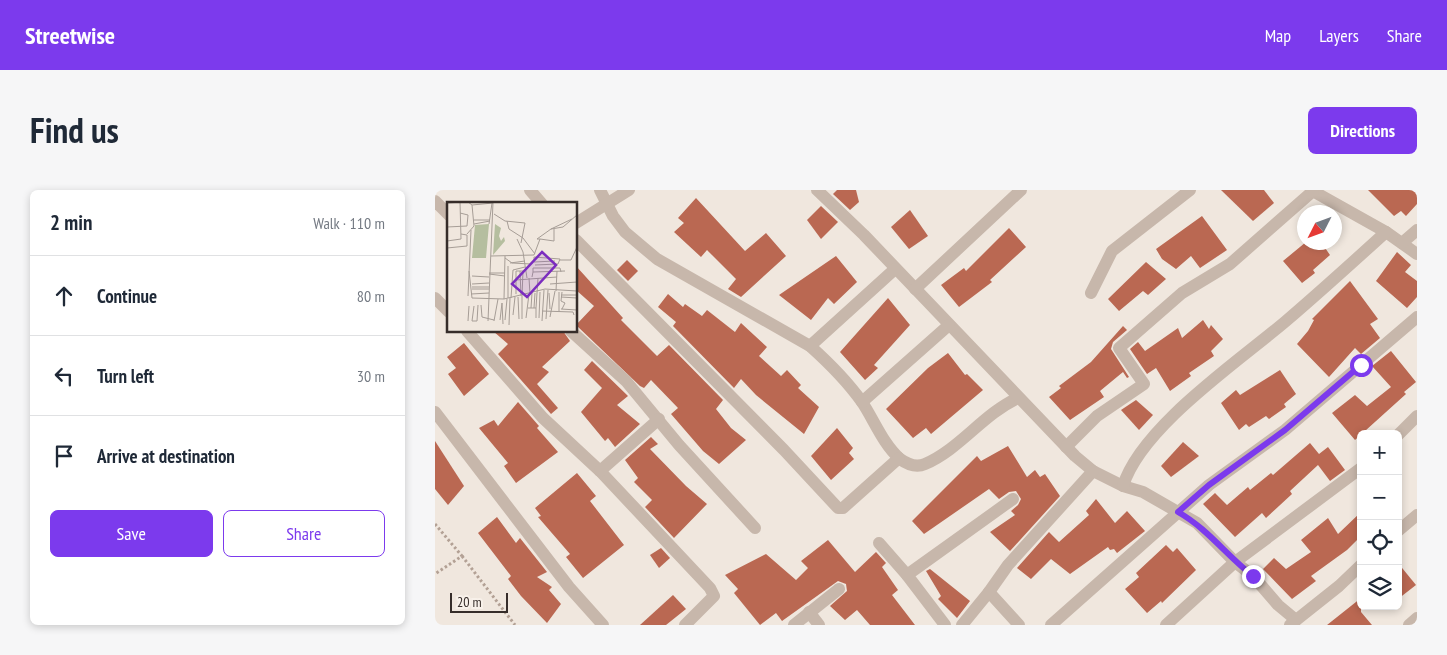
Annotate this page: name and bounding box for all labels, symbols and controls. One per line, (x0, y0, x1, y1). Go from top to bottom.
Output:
text: Streetwise (25, 20, 115, 51)
text: Map (1265, 24, 1291, 47)
text: Layers (1319, 24, 1359, 47)
text: Share (1387, 24, 1422, 47)
text: Find us (30, 107, 119, 153)
button: Directions (1308, 107, 1417, 154)
inset map (447, 202, 577, 332)
north arrow (1297, 205, 1342, 250)
text: 2 min (50, 209, 92, 236)
text: Walk · 110 m (313, 213, 385, 233)
icon: ahead (50, 282, 78, 310)
text: Continue (97, 284, 157, 308)
text: 80 m (357, 286, 385, 306)
route start (1350, 354, 1373, 377)
icon: left (50, 362, 78, 390)
text: Turn left (97, 364, 154, 388)
text: 30 m (357, 366, 385, 386)
map controls (1357, 430, 1402, 610)
button: + (1357, 430, 1402, 475)
icon: arrive (50, 442, 78, 470)
text: Arrive at destination (97, 444, 235, 468)
button: − (1357, 475, 1402, 520)
button: Save (50, 510, 213, 557)
button: Share (223, 510, 385, 557)
button: locate (1357, 520, 1402, 565)
route end (1242, 565, 1265, 588)
button: layers (1357, 565, 1402, 610)
scale bar (450, 590, 507, 613)
text: 20 m (457, 593, 482, 611)

